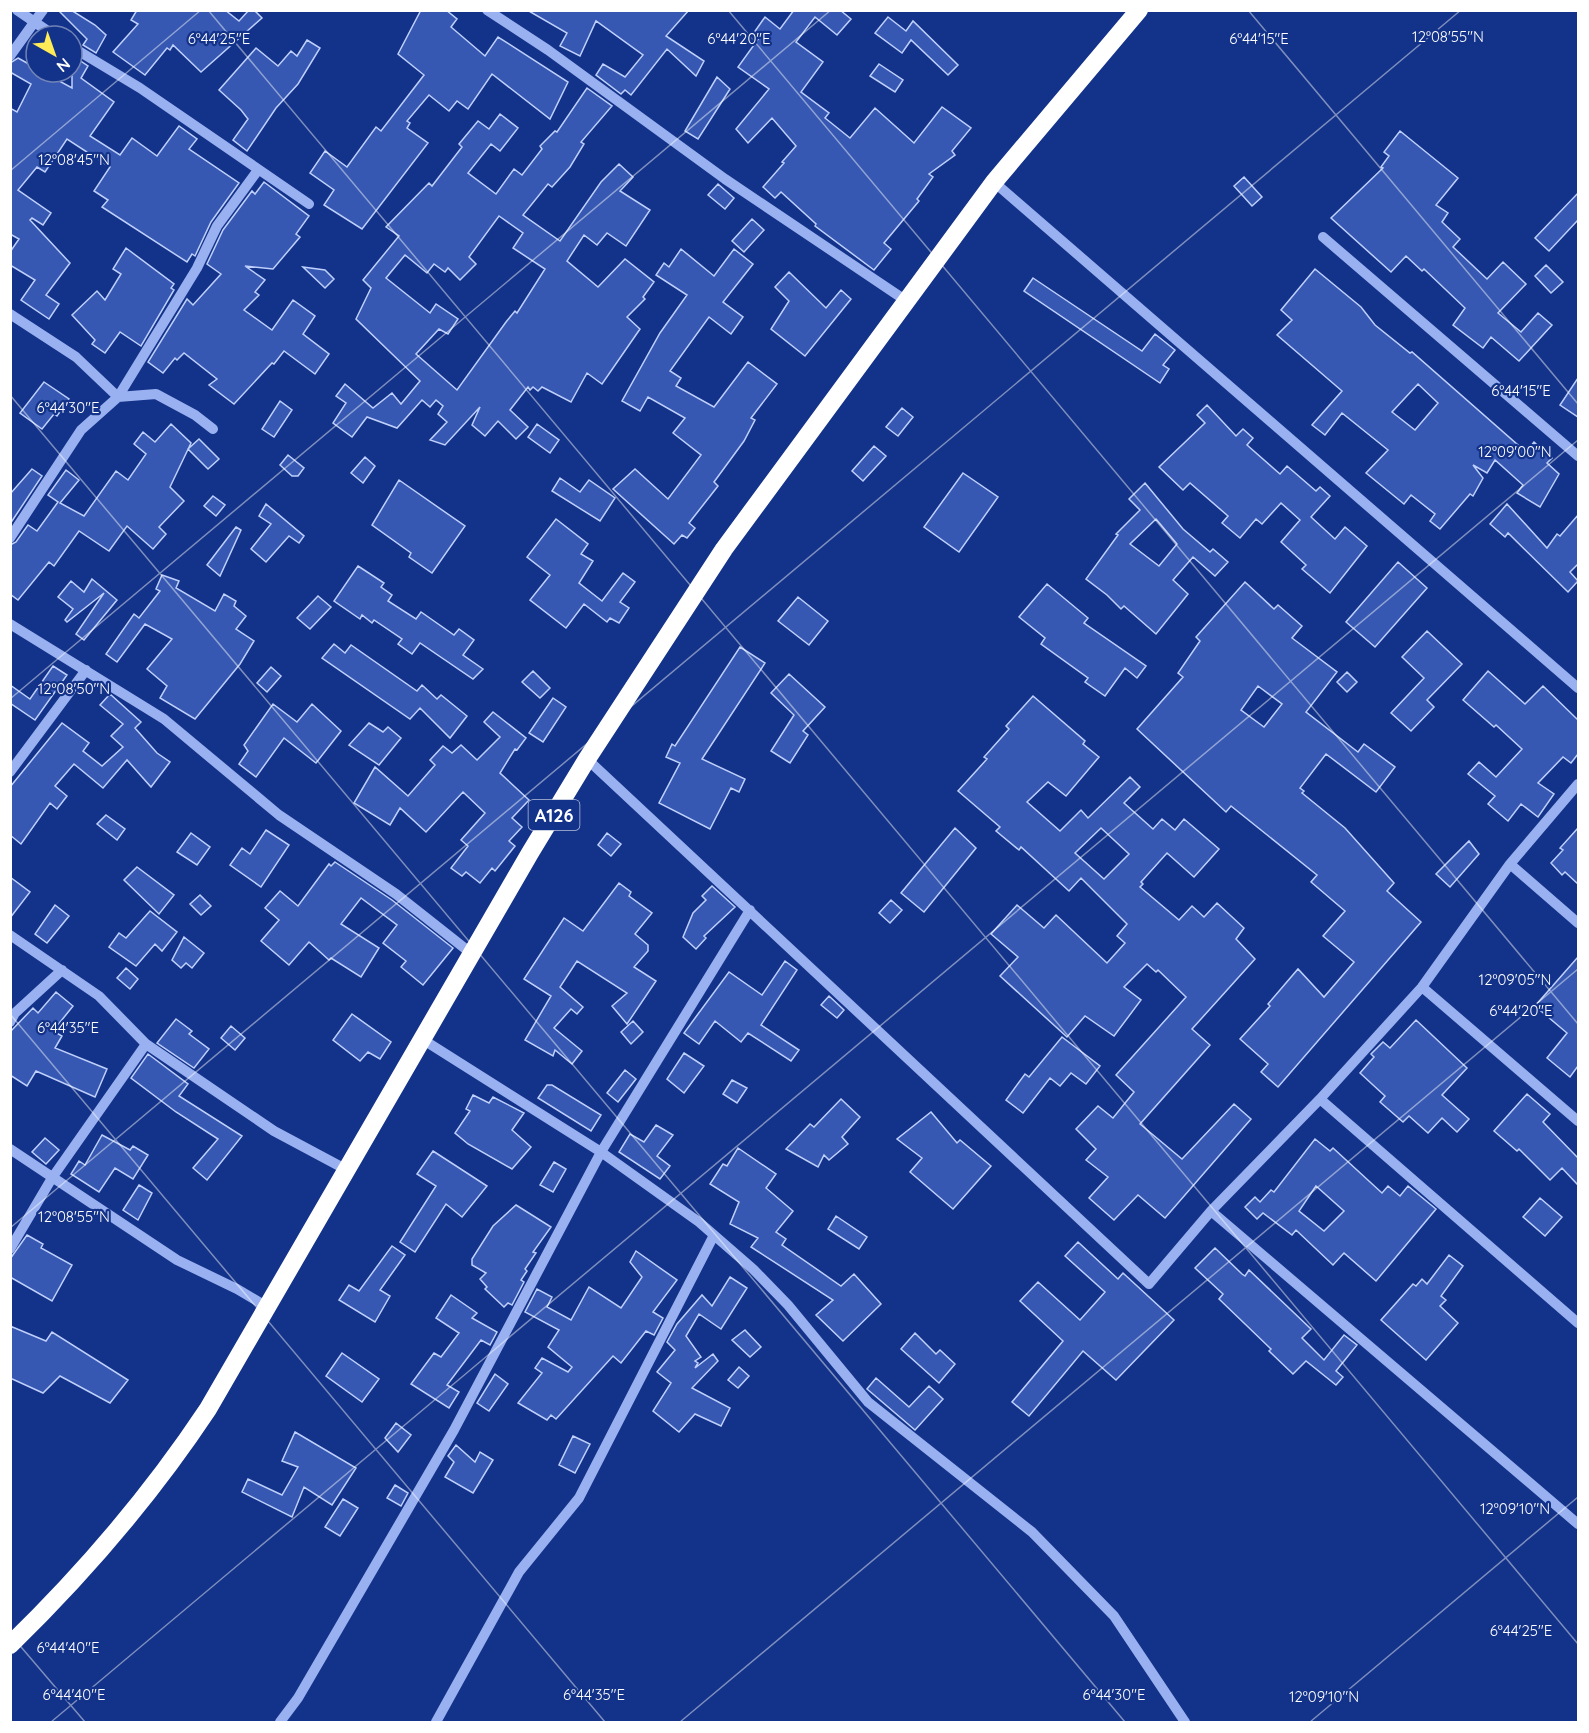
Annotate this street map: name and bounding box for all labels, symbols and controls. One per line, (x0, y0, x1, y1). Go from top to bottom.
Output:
north arrow (24, 24, 84, 84)
text: 12°08'55"N (1412, 27, 1484, 46)
text: 6°44'25"E (188, 29, 250, 48)
text: 6°44'20"E (707, 29, 771, 48)
text: 6°44'15"E (1229, 29, 1289, 48)
text: N (53, 54, 75, 77)
text: 12°08'45"N (38, 150, 110, 169)
text: 6°44'15"E (1491, 381, 1551, 400)
text: 6°44'30"E (37, 398, 99, 417)
text: 12°09'00"N (1478, 442, 1552, 461)
text: 12°08'50"N (38, 679, 110, 698)
road number: A126 (528, 800, 580, 830)
text: 12°09'05"N (1479, 970, 1551, 989)
text: 6°44'20"E (1489, 1001, 1553, 1020)
text: 6°44'35"E (37, 1018, 99, 1037)
text: 12°08'55"N (38, 1207, 110, 1226)
text: 12°09'10"N (1480, 1499, 1550, 1518)
text: 6°44'25"E (1490, 1621, 1552, 1640)
text: 6°44'40"E (37, 1638, 99, 1657)
text: 6°44'40"E (43, 1685, 105, 1704)
text: 6°44'35"E (563, 1685, 625, 1704)
text: 6°44'30"E (1083, 1685, 1145, 1704)
text: 12°09'10"N (1289, 1687, 1359, 1706)

